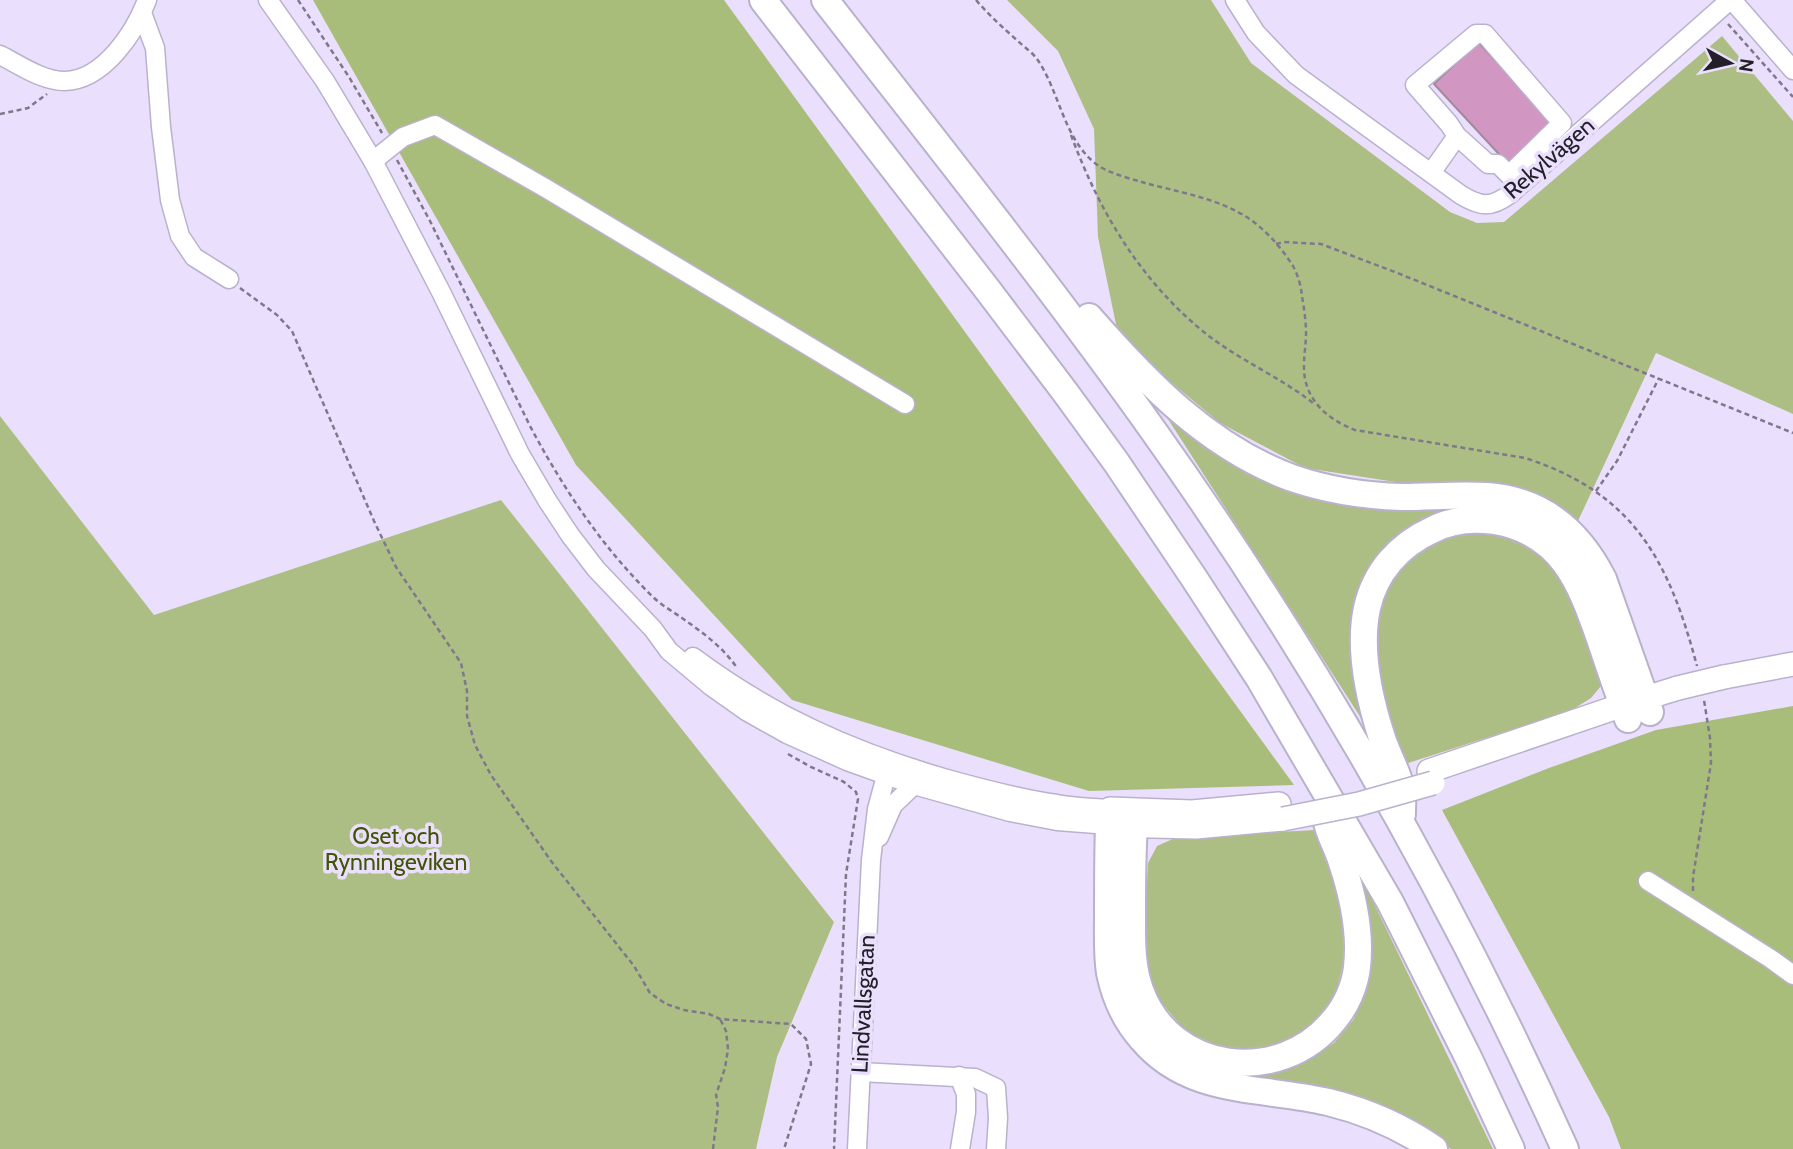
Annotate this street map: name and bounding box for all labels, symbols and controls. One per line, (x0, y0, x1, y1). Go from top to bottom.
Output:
north arrow (1695, 28, 1765, 98)
text: N (1734, 57, 1759, 74)
street label: Rekylvägen (1498, 111, 1600, 205)
park label: Oset och Rynningeviken (325, 822, 467, 876)
street label: Lindvallsgatan (845, 934, 881, 1074)

